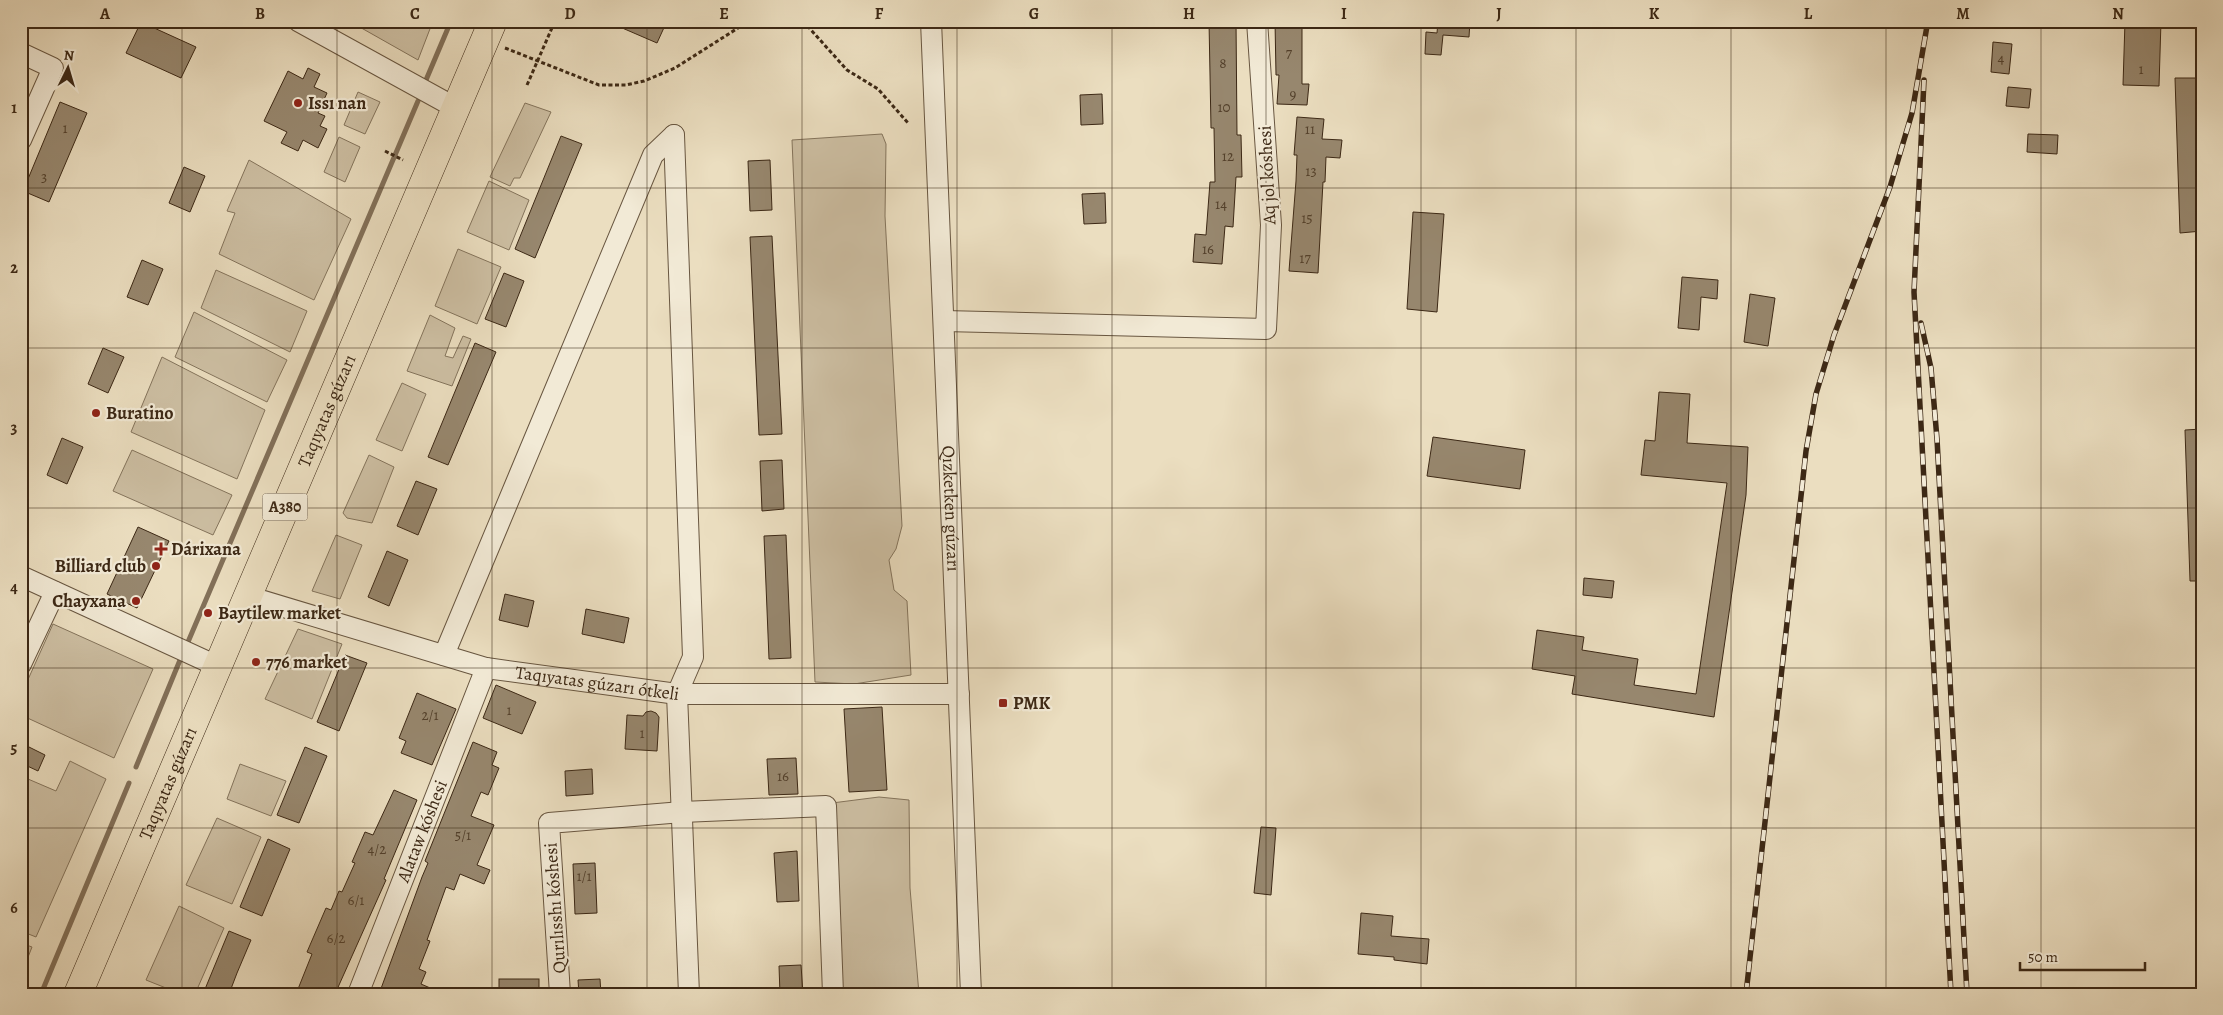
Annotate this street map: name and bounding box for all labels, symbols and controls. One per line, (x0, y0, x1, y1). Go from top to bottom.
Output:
text: A (99, 3, 111, 25)
text: B (255, 3, 265, 25)
text: C (410, 3, 420, 25)
text: D (564, 3, 576, 25)
text: E (719, 3, 729, 25)
text: F (875, 3, 884, 25)
text: G (1029, 3, 1039, 25)
text: H (1183, 3, 1195, 25)
text: I (1341, 3, 1347, 25)
text: J (1496, 3, 1502, 25)
text: K (1649, 3, 1660, 25)
text: L (1804, 3, 1813, 25)
text: M (1956, 3, 1970, 25)
text: N (2112, 3, 2124, 25)
north arrow (42, 42, 92, 92)
house number: 7 (1286, 43, 1293, 63)
text: N (63, 46, 75, 65)
house number: 4 (1998, 48, 2005, 68)
house number: 8 (1219, 53, 1227, 73)
house number: 1 (2138, 59, 2144, 79)
house number: 9 (1290, 84, 1297, 104)
place label: Issı nan (308, 91, 366, 115)
text: 1 (11, 97, 17, 119)
marker: Issı nan (292, 97, 304, 109)
house number: 10 (1217, 97, 1231, 117)
house number: 1 (62, 118, 68, 138)
house number: 11 (1305, 119, 1315, 139)
street label: Aq jol kóshesi (1252, 125, 1282, 226)
house number: 12 (1222, 146, 1234, 166)
house number: 13 (1305, 161, 1317, 181)
house number: 3 (41, 167, 47, 187)
house number: 14 (1215, 194, 1227, 214)
house number: 15 (1301, 208, 1313, 228)
house number: 16 (1202, 239, 1214, 259)
house number: 17 (1299, 248, 1311, 268)
text: 2 (10, 257, 18, 279)
street label: Taqıyatas gúzarı (292, 351, 361, 471)
place label: Buratino (106, 401, 174, 425)
marker: Buratino (90, 407, 102, 419)
text: 3 (11, 417, 18, 439)
street label: Qızketken gúzarı (936, 445, 966, 572)
road number: A380 (262, 494, 308, 520)
place label: Dárixana (171, 537, 241, 561)
marker: Dárixana (155, 543, 167, 555)
place label: Billiard club (55, 554, 146, 578)
marker: Billiard club (150, 560, 162, 572)
text: 4 (10, 577, 18, 599)
place label: Chayxana (52, 589, 126, 613)
marker: Chayxana (130, 595, 142, 607)
place label: Baytilew market (218, 601, 341, 625)
marker: Baytilew market (202, 607, 214, 619)
place label: 776 market (266, 650, 347, 674)
marker: 776 market (250, 656, 262, 668)
street label: Taqıyatas gúzarı ótkeli (514, 660, 681, 706)
place label: PMK (1013, 691, 1051, 715)
marker: PMK (997, 697, 1009, 709)
house number: 1 (506, 700, 512, 720)
house number: 2/1 (421, 705, 439, 725)
street label: Taqıyatas gúzarı (133, 723, 203, 843)
house number: 1 (639, 723, 645, 743)
text: 5 (11, 737, 18, 759)
house number: 16 (777, 766, 789, 786)
street label: Alataw kóshesi (391, 776, 453, 887)
house number: 5/1 (455, 825, 471, 845)
house number: 4/2 (368, 839, 386, 859)
street label: Qurılısshı kóshesi (538, 842, 572, 974)
house number: 1/1 (576, 866, 592, 886)
house number: 6/1 (348, 890, 365, 910)
text: 6 (10, 897, 18, 919)
house number: 6/2 (327, 928, 346, 948)
scale bar (2020, 940, 2146, 972)
text: 50 m (2028, 947, 2058, 967)

